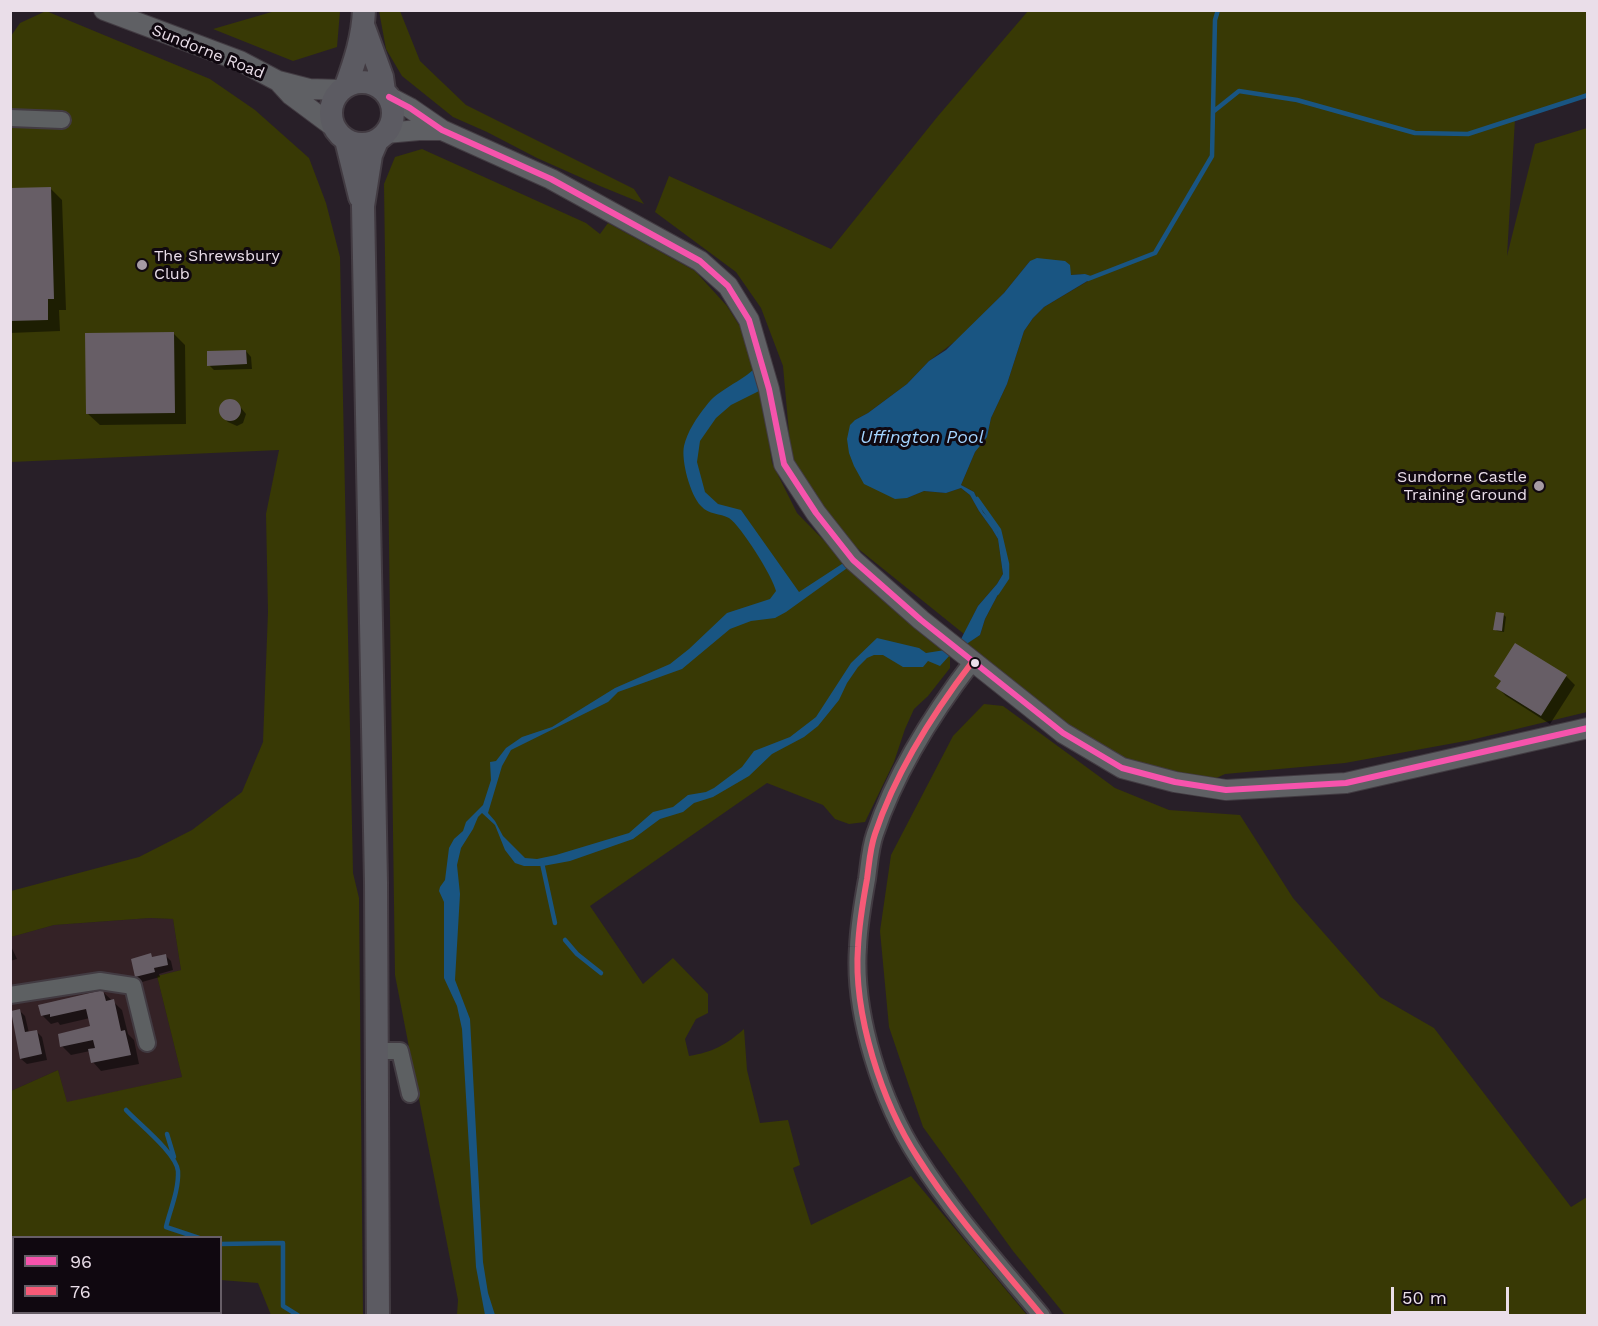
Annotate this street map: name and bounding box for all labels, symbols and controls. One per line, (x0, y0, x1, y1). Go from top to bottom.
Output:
street label: Sundorne Road (149, 21, 267, 83)
place label: The Shrewsbury Club (154, 246, 280, 284)
marker: The Shrewsbury Club (135, 258, 149, 272)
water label: Uffington Pool (860, 427, 984, 449)
place label: Sundorne Castle Training Ground (1397, 467, 1527, 505)
marker: Sundorne Castle Training Ground (1532, 479, 1546, 493)
unlabelled marker (969, 657, 981, 669)
legend (12, 1236, 222, 1314)
text: 96 (70, 1251, 92, 1272)
scale bar (1394, 1275, 1512, 1313)
text: 76 (70, 1281, 91, 1302)
text: 50 m (1402, 1287, 1447, 1308)

